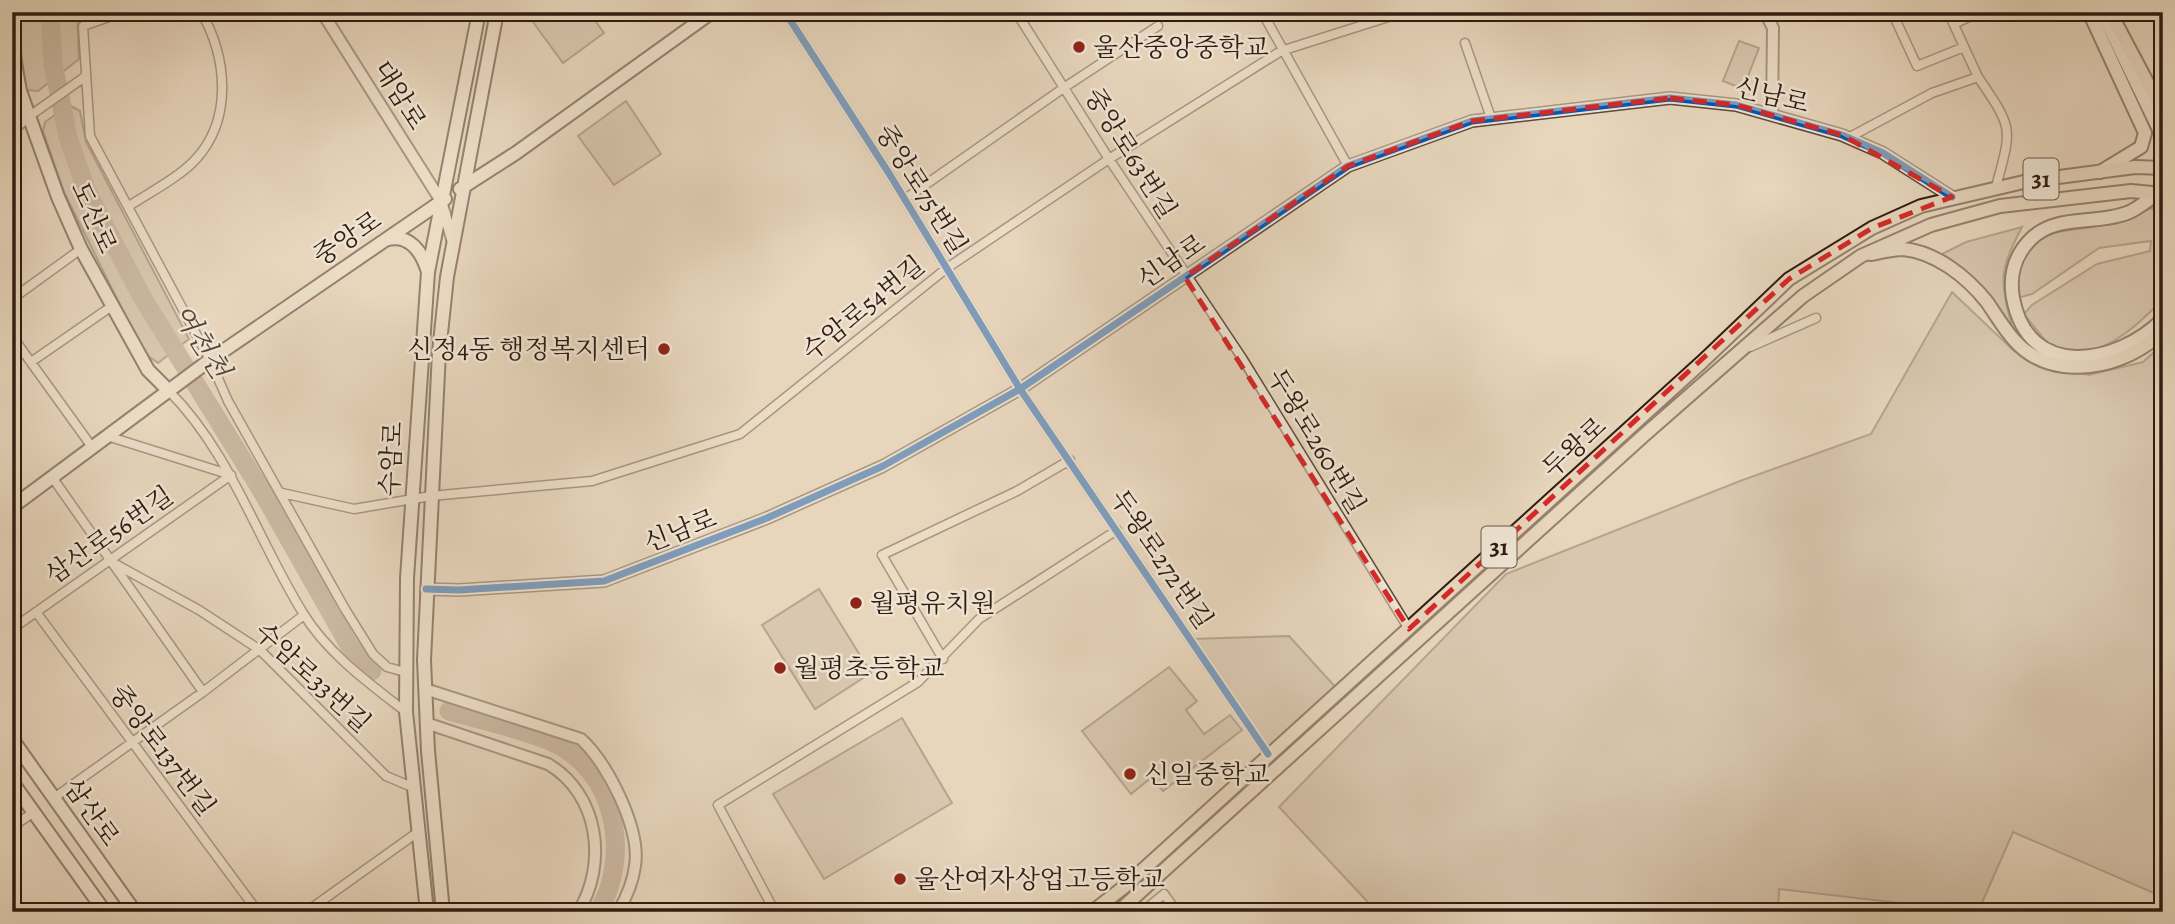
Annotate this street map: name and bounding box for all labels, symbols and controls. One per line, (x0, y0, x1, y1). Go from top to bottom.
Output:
place label: 울산중앙중학교 (1093, 30, 1269, 65)
marker: 울산중앙중학교 (1071, 39, 1087, 55)
street label: 대암로 (365, 54, 434, 136)
street label: 신남로 (1731, 69, 1813, 122)
street label: 중앙로63번길 (1076, 81, 1185, 225)
street label: 중앙로75번길 (868, 117, 976, 261)
road number: 31 (2024, 159, 2058, 200)
street label: 도산로 (62, 176, 125, 259)
street label: 중앙로 (306, 203, 388, 274)
street label: 신남로 (1130, 226, 1212, 297)
street label: 수암로54번길 (795, 248, 932, 369)
water label: 여천천 (164, 297, 240, 388)
place label: 신정4동 행정복지센터 (407, 332, 650, 367)
marker: 신정4동 행정복지센터 (656, 341, 672, 357)
street label: 두왕로260번길 (1259, 362, 1374, 520)
street label: 두왕로 (1535, 409, 1614, 486)
street label: 수암로 (372, 420, 411, 498)
street label: 삼산로56번길 (38, 478, 180, 592)
street label: 두왕로272번길 (1102, 483, 1221, 636)
street label: 신남로 (639, 501, 722, 560)
road number: 31 (1482, 526, 1516, 568)
place label: 월평유치원 (870, 586, 996, 621)
marker: 월평유치원 (848, 595, 864, 611)
street label: 수암로33번길 (247, 614, 378, 740)
place label: 월평초등학교 (794, 651, 945, 686)
marker: 월평초등학교 (772, 660, 788, 676)
street label: 중앙로137번길 (102, 677, 224, 823)
place label: 신일중학교 (1144, 757, 1270, 792)
marker: 신일중학교 (1122, 766, 1138, 782)
street label: 삼산로 (56, 771, 128, 853)
place label: 울산여자상업고등학교 (914, 862, 1165, 897)
marker: 울산여자상업고등학교 (892, 871, 908, 887)

